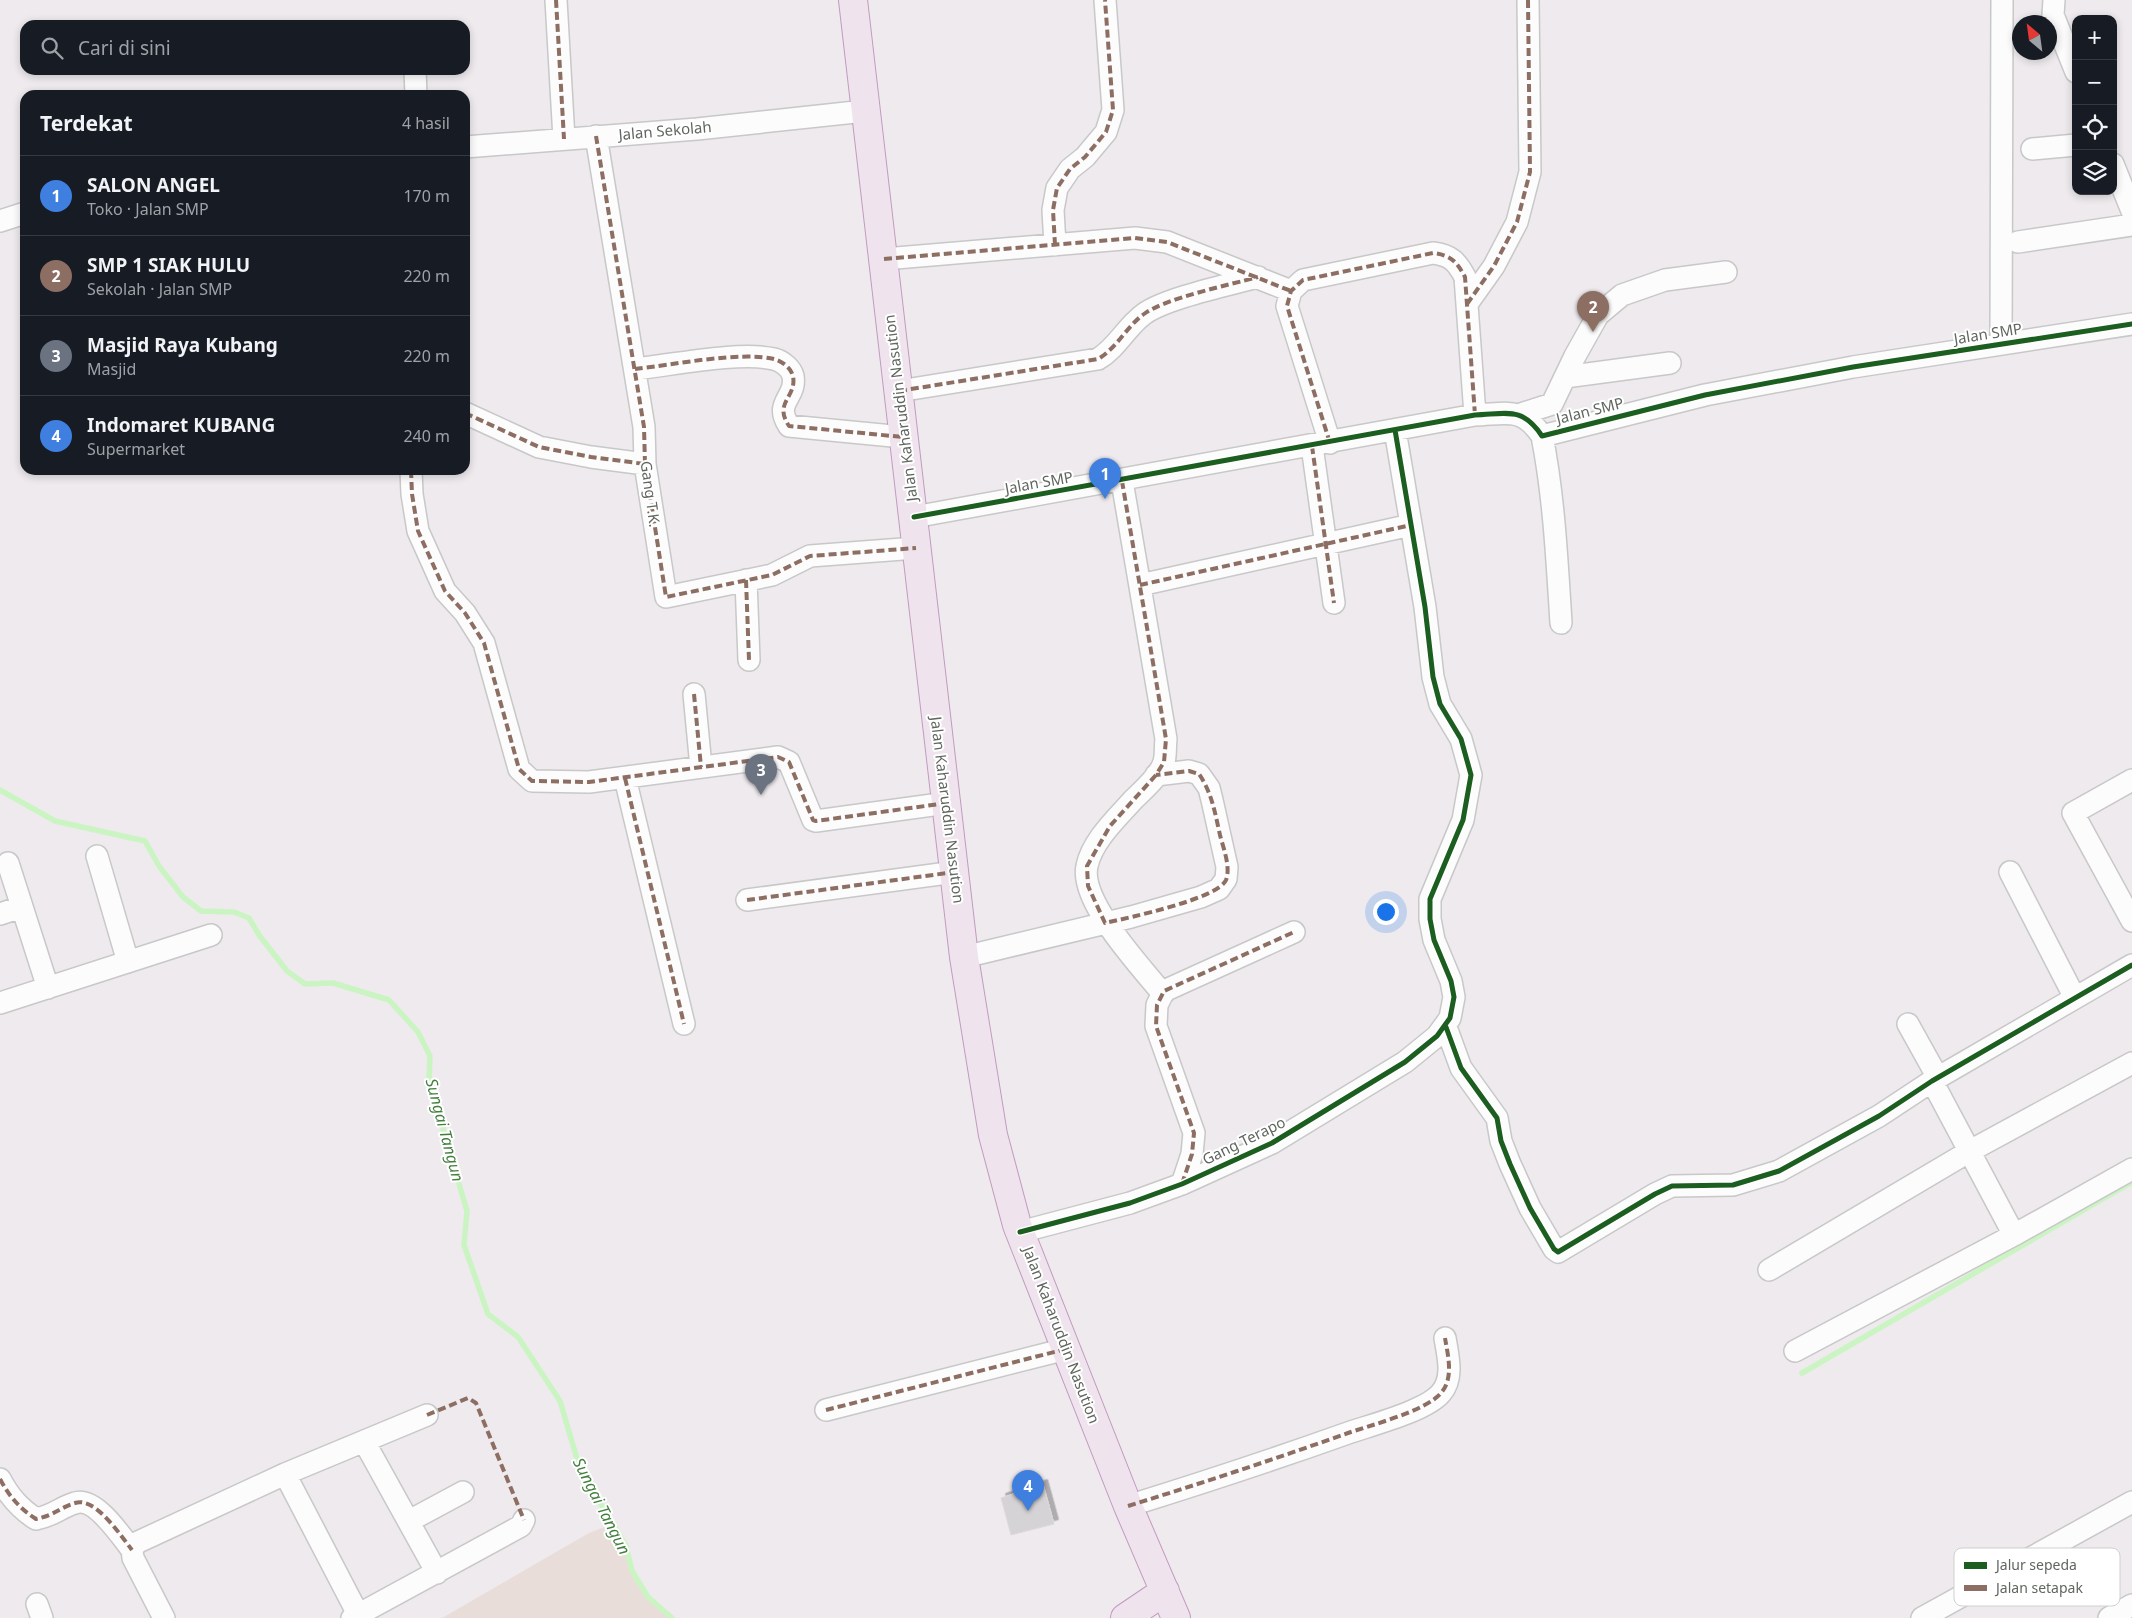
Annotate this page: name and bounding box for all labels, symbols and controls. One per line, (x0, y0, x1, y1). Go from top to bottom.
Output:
north arrow (2012, 15, 2057, 60)
map controls (2072, 15, 2117, 195)
button: + (2072, 15, 2117, 60)
search box (20, 20, 470, 75)
icon: search (38, 34, 66, 62)
text: Cari di sini (78, 35, 171, 61)
button: − (2072, 60, 2117, 105)
button: locate (2072, 105, 2117, 150)
text: Terdekat (40, 109, 133, 137)
text: 4 hasil (402, 112, 450, 134)
street label: Jalan Sekolah (616, 116, 712, 144)
button: layers (2072, 150, 2117, 195)
text: SALON ANGEL (87, 172, 220, 198)
text: 1 (51, 185, 61, 207)
text: 170 m (403, 185, 450, 207)
text: Toko · Jalan SMP (87, 198, 209, 220)
text: SMP 1 SIAK HULU (87, 252, 250, 278)
text: 2 (51, 265, 61, 287)
text: 220 m (403, 265, 450, 287)
text: Sekolah · Jalan SMP (87, 278, 232, 300)
pin: 2 (1577, 291, 1609, 332)
street label: Jalan Kaharuddin Nasution (879, 313, 922, 505)
street label: Jalan SMP (1950, 318, 2023, 349)
text: Masjid Raya Kubang (87, 332, 278, 358)
text: 3 (51, 345, 61, 367)
text: 220 m (403, 345, 450, 367)
text: Masjid (87, 358, 136, 380)
street label: Jalan SMP (1552, 392, 1626, 429)
text: Indomaret KUBANG (87, 412, 275, 438)
text: 4 (51, 425, 61, 447)
text: 240 m (403, 425, 450, 447)
text: Supermarket (87, 438, 185, 460)
pin: 1 (1089, 458, 1121, 499)
street label: Gang T.K. (636, 460, 666, 528)
street label: Jalan SMP (1001, 466, 1074, 498)
street label: Jalan Kaharuddin Nasution (926, 713, 969, 905)
pin: 3 (745, 754, 777, 795)
your location (1373, 899, 1399, 925)
water label: Sungai Tangun (421, 1076, 469, 1184)
street label: Gang Terapo (1199, 1111, 1288, 1169)
street label: Jalan Kaharuddin Nasution (1018, 1241, 1105, 1426)
water label: Sungai Tangun (568, 1454, 636, 1558)
pin: 4 (1012, 1470, 1044, 1511)
legend (1954, 1548, 2120, 1606)
text: Jalur sepeda (1994, 1555, 2077, 1574)
text: Jalan setapak (1994, 1578, 2083, 1597)

